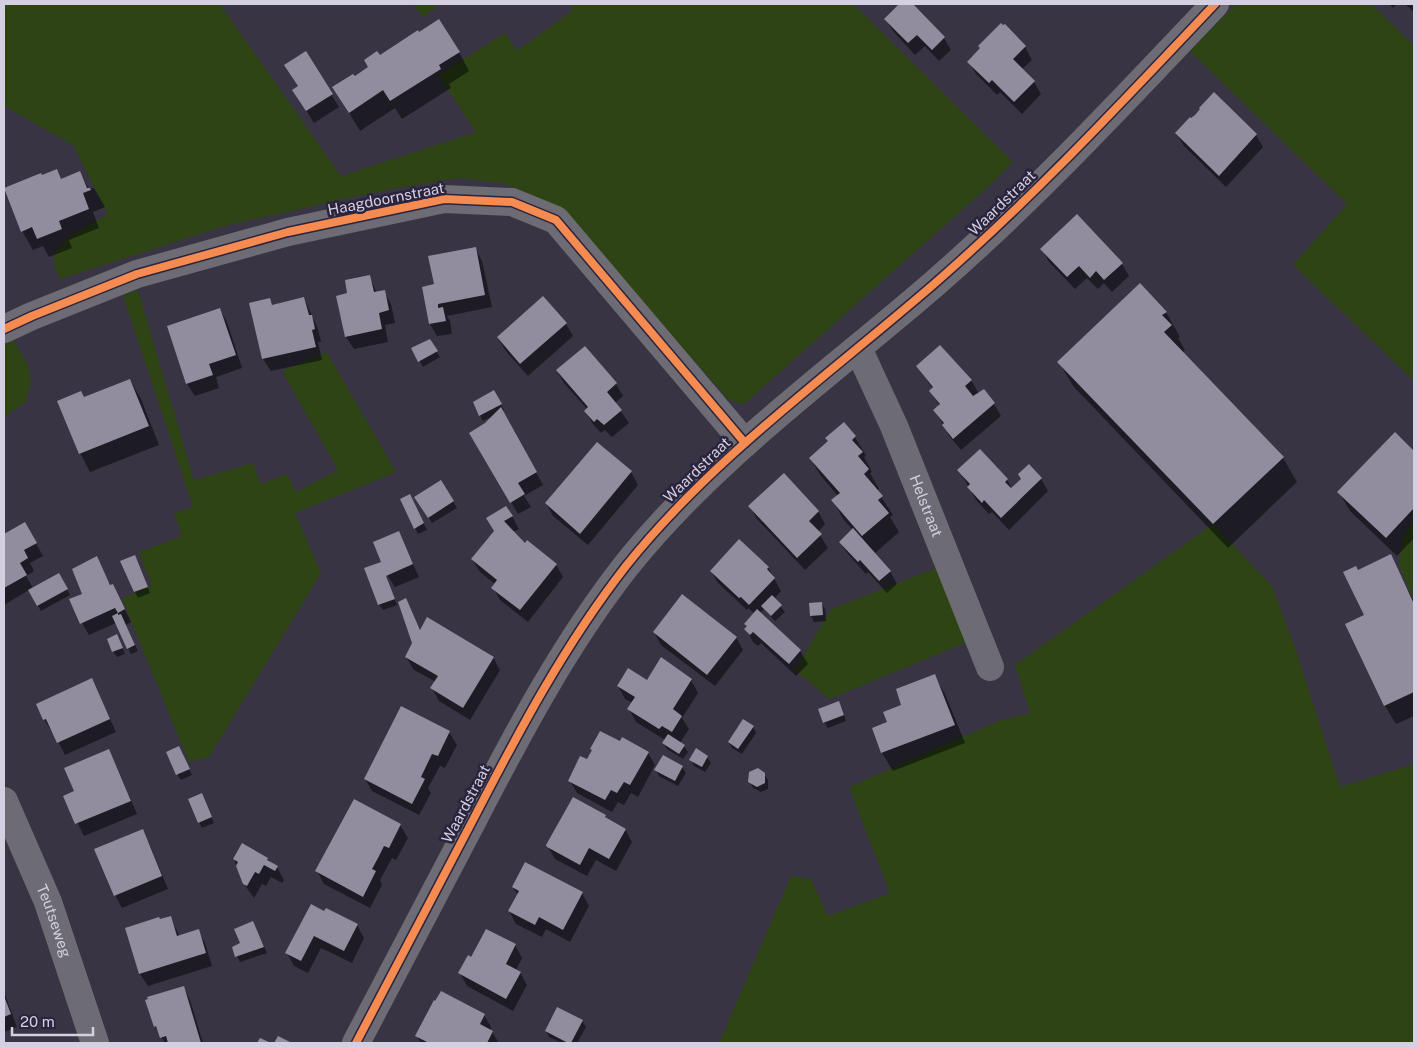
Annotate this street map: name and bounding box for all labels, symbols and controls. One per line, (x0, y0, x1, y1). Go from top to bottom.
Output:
street label: Waardstraat (965, 167, 1039, 239)
street label: Haagdoornstraat (326, 179, 446, 218)
street label: Waardstraat (660, 434, 734, 506)
street label: Helstraat (906, 472, 946, 539)
street label: Waardstraat (438, 762, 493, 846)
street label: Teutseweg (33, 882, 75, 960)
scale bar (12, 1004, 94, 1036)
text: 20 m (20, 1013, 55, 1030)

